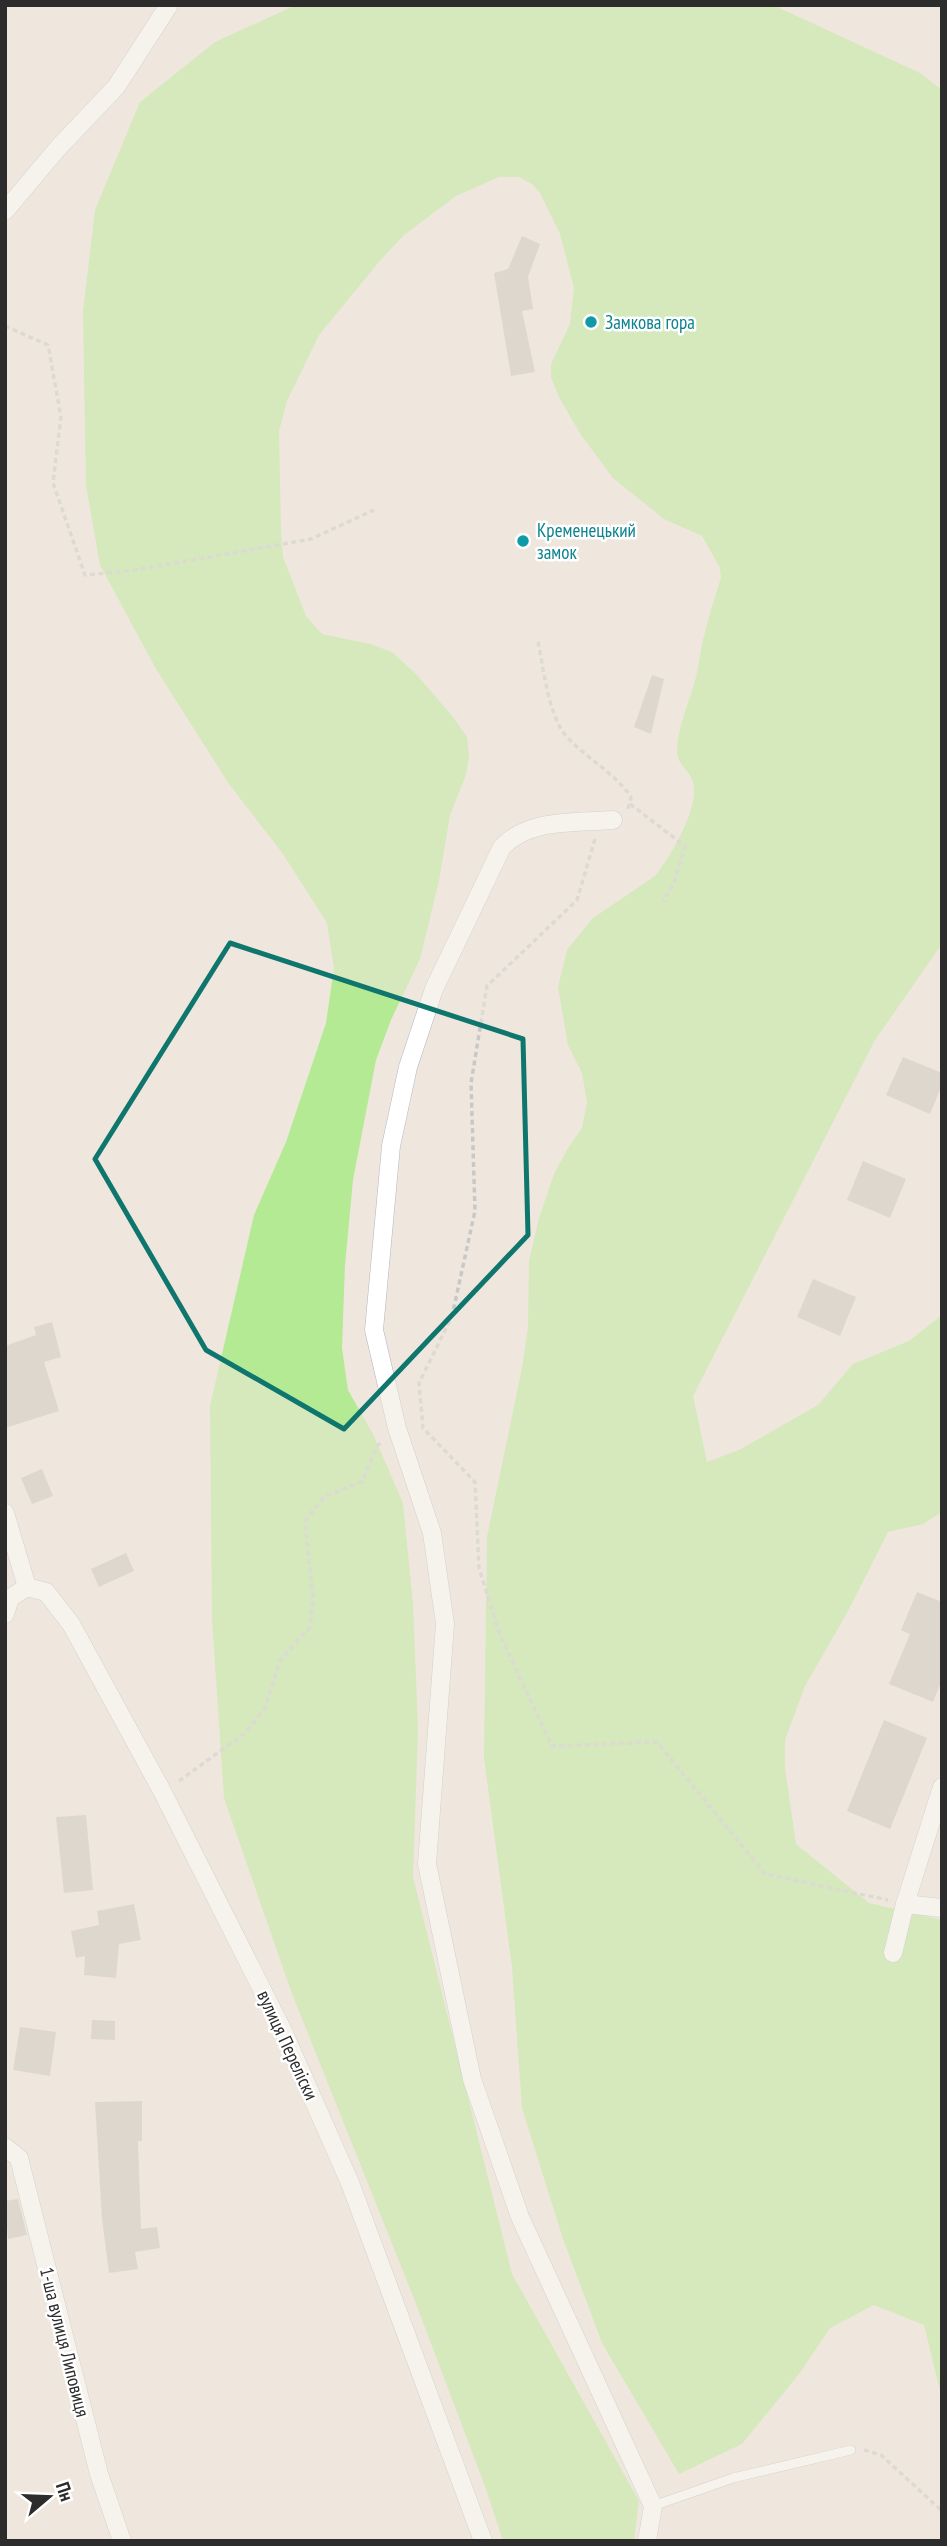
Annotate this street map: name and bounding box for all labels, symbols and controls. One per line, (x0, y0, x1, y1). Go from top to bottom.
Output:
place label: Замкова гора (605, 310, 695, 334)
marker: Замкова гора (583, 314, 599, 330)
place label: Кременецький замок (537, 518, 636, 564)
marker: Кременецький замок (515, 533, 531, 549)
street label: вулиця Переліски (252, 1986, 324, 2104)
street label: 1-ша вулиця Липовиця (35, 2265, 95, 2419)
north arrow (14, 2462, 84, 2532)
text: Пн (51, 2479, 79, 2504)

